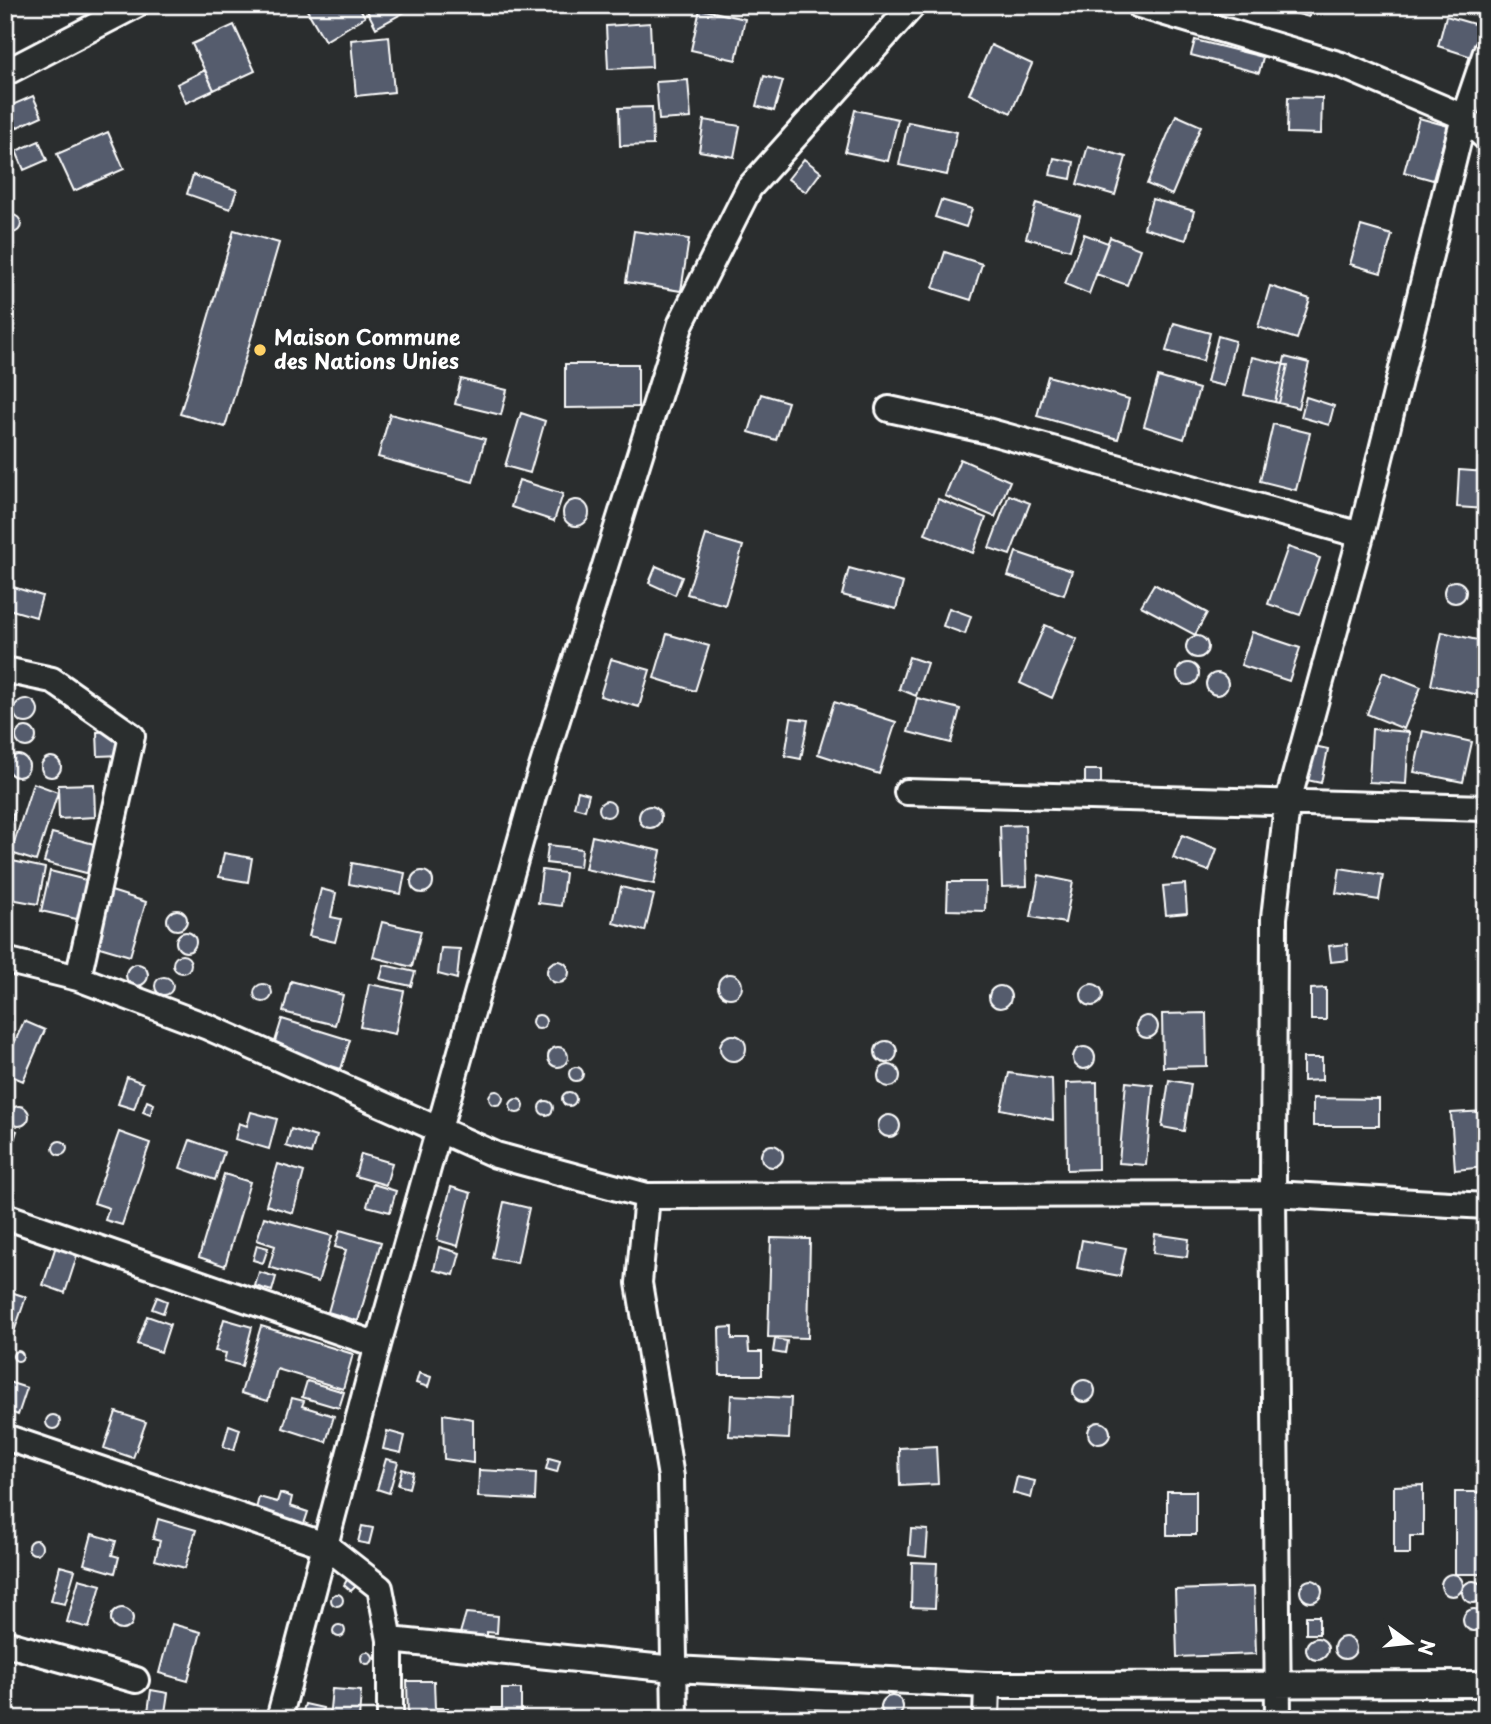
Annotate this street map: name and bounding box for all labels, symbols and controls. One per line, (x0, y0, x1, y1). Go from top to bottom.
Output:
place label: Maison Commune des Nations Unies (274, 320, 461, 376)
marker: Maison Commune des Nations Unies (252, 342, 268, 358)
north arrow (1376, 1608, 1446, 1678)
text: N (1412, 1637, 1443, 1659)

